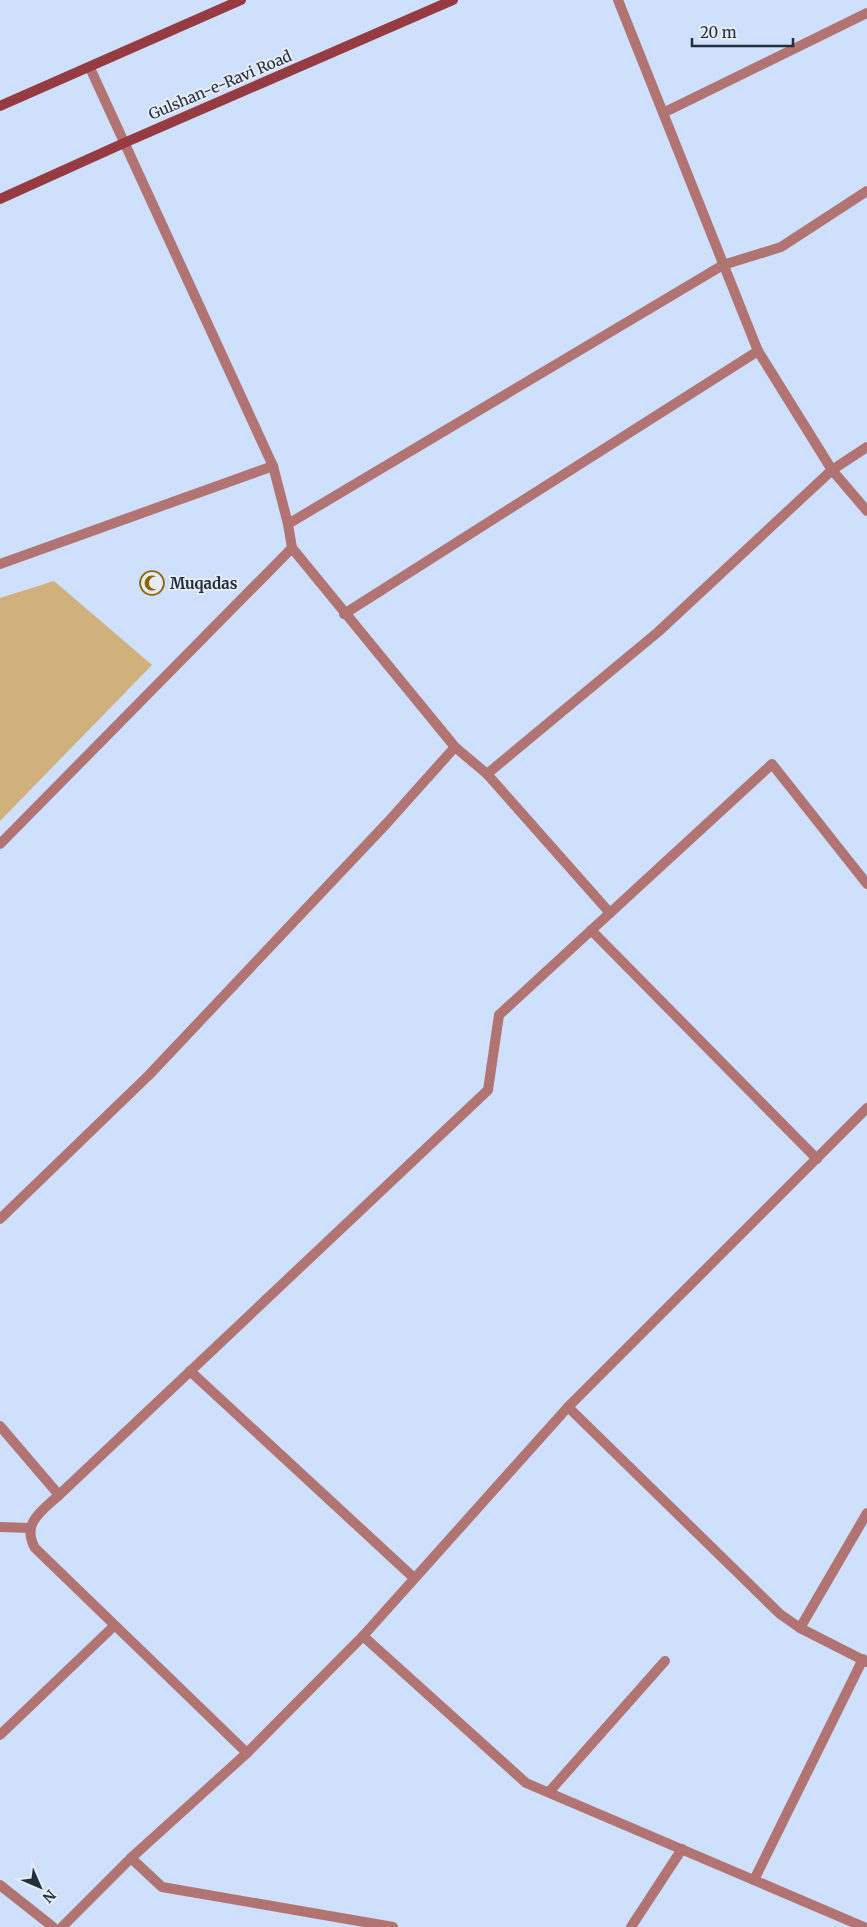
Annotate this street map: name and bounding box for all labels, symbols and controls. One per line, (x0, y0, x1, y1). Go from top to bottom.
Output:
scale bar (692, 15, 793, 47)
text: 20 m (700, 23, 737, 42)
street label: Gulshan-e-Ravi Road (146, 46, 294, 124)
mosque icon: Muqadas (139, 570, 165, 596)
place label: Muqadas (170, 574, 238, 593)
north arrow (15, 1862, 65, 1912)
text: N (39, 1886, 59, 1906)

